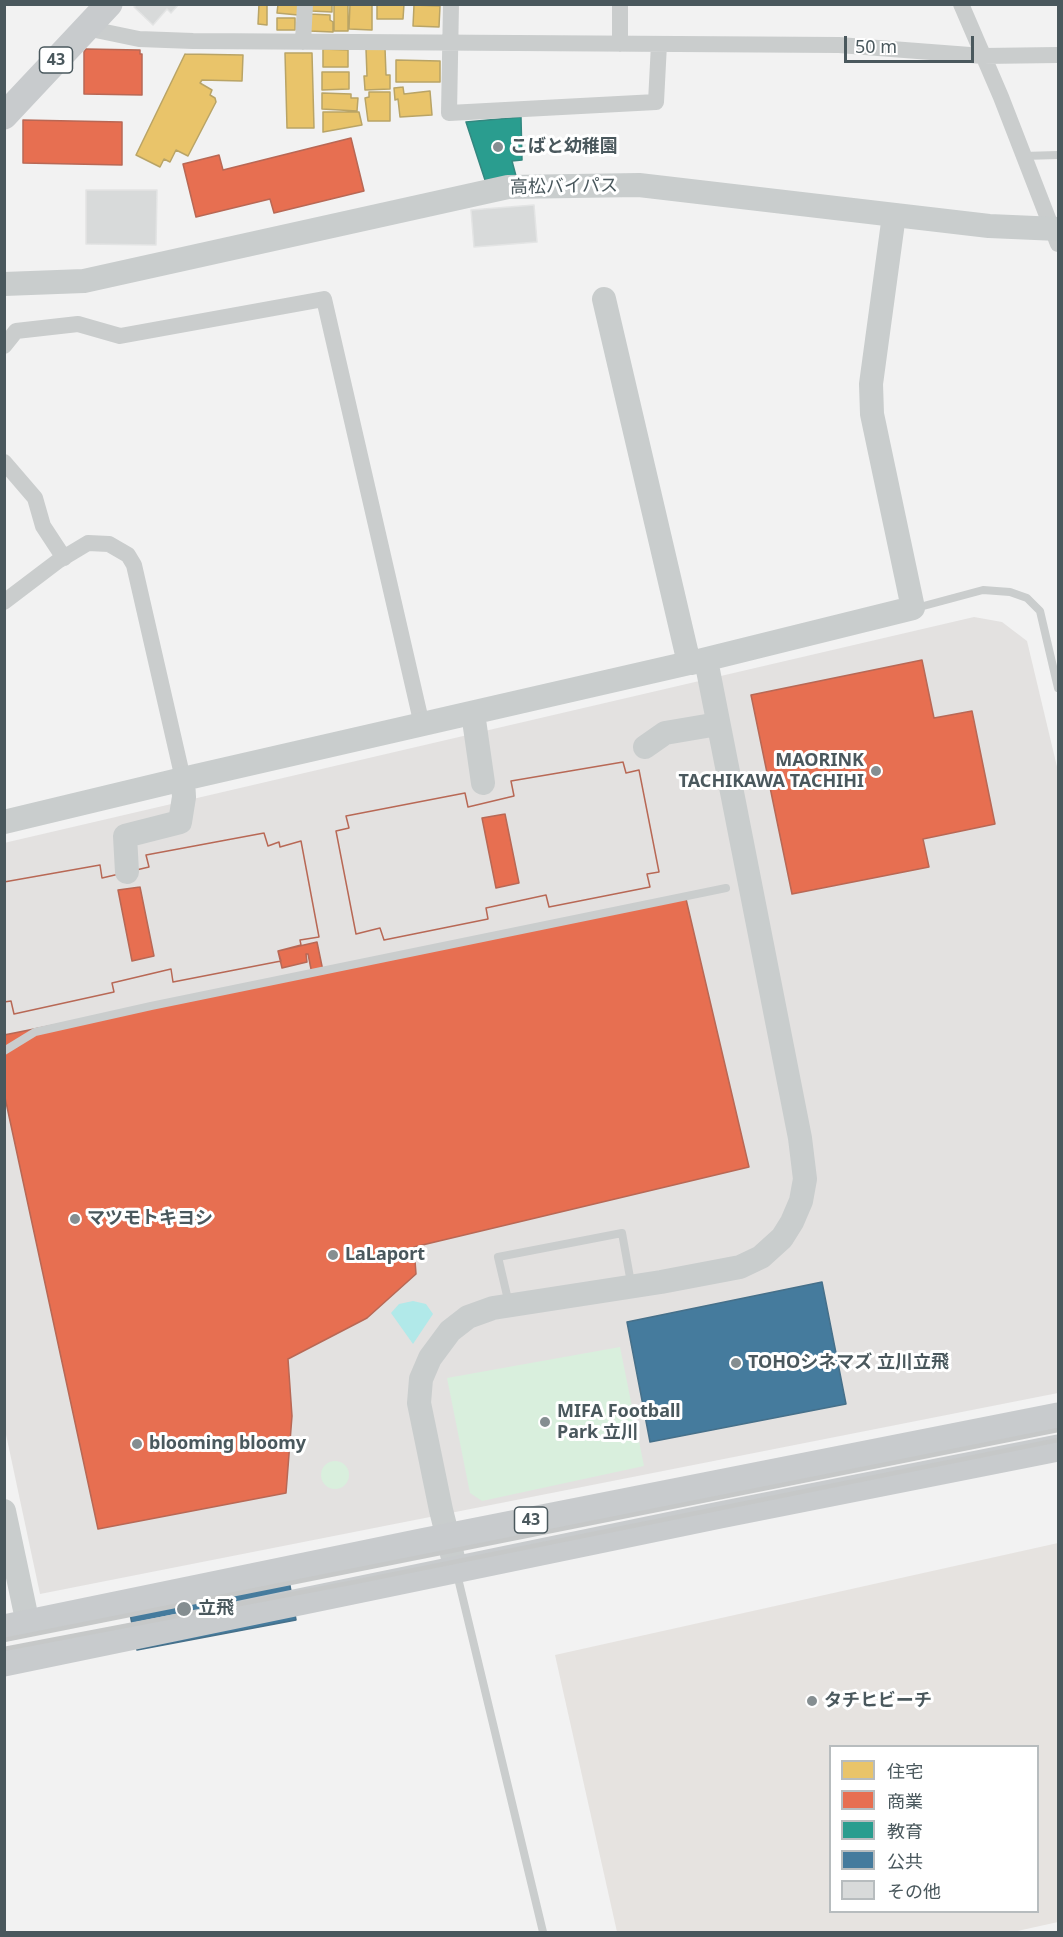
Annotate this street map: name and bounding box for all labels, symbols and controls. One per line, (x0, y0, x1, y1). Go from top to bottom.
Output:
scale bar (847, 24, 978, 62)
text: 50 m (855, 34, 897, 58)
road number: 43 (40, 47, 72, 73)
place label: こばと幼稚園 (510, 136, 618, 158)
marker: こばと幼稚園 (491, 140, 505, 154)
street label: 高松バイパス (510, 175, 618, 199)
place label: MAORINK TACHIKAWA TACHIHI (679, 750, 864, 792)
marker: MAORINK TACHIKAWA TACHIHI (869, 764, 883, 778)
place label: マツモトキヨシ (87, 1208, 213, 1230)
marker: マツモトキヨシ (68, 1212, 82, 1226)
place label: LaLaport (345, 1244, 425, 1266)
marker: LaLaport (326, 1248, 340, 1262)
place label: TOHOシネマズ 立川立飛 (748, 1352, 949, 1374)
marker: TOHOシネマズ 立川立飛 (729, 1356, 743, 1370)
place label: MIFA Football Park 立川 (557, 1401, 681, 1444)
marker: MIFA Football Park 立川 (538, 1415, 552, 1429)
place label: blooming bloomy (149, 1433, 306, 1455)
marker: blooming bloomy (130, 1437, 144, 1451)
road number: 43 (514, 1507, 548, 1533)
place label: 立飛 (198, 1598, 234, 1620)
marker: 立飛 (175, 1600, 193, 1618)
place label: タチヒビーチ (824, 1690, 932, 1712)
marker: タチヒビーチ (805, 1694, 819, 1708)
legend (829, 1745, 1039, 1913)
text: 住宅 (887, 1759, 923, 1783)
text: 商業 (887, 1789, 923, 1813)
text: 教育 (887, 1819, 923, 1843)
text: 公共 (887, 1849, 923, 1873)
text: その他 (887, 1879, 941, 1903)

